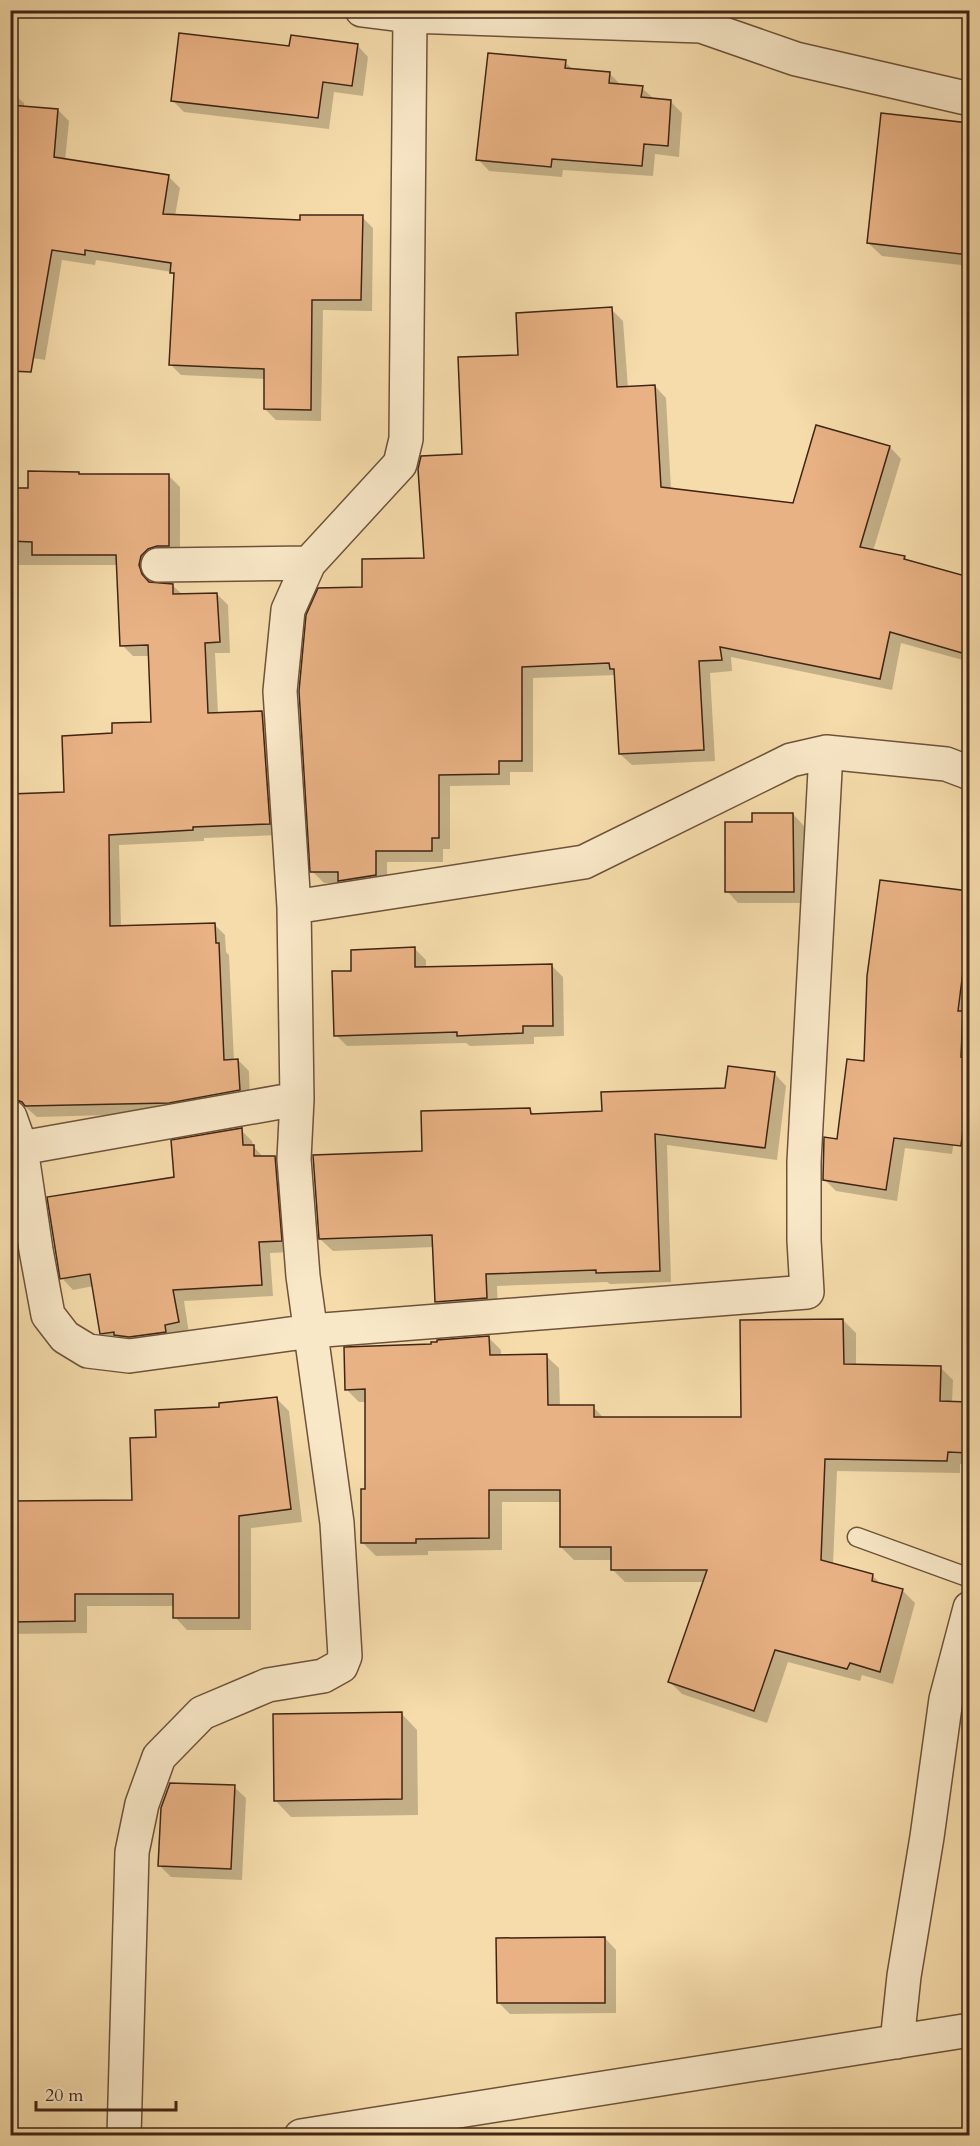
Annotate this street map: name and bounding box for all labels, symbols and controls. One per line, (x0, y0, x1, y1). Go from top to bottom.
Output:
scale bar (36, 2074, 176, 2112)
text: 20 m (45, 2083, 84, 2108)

